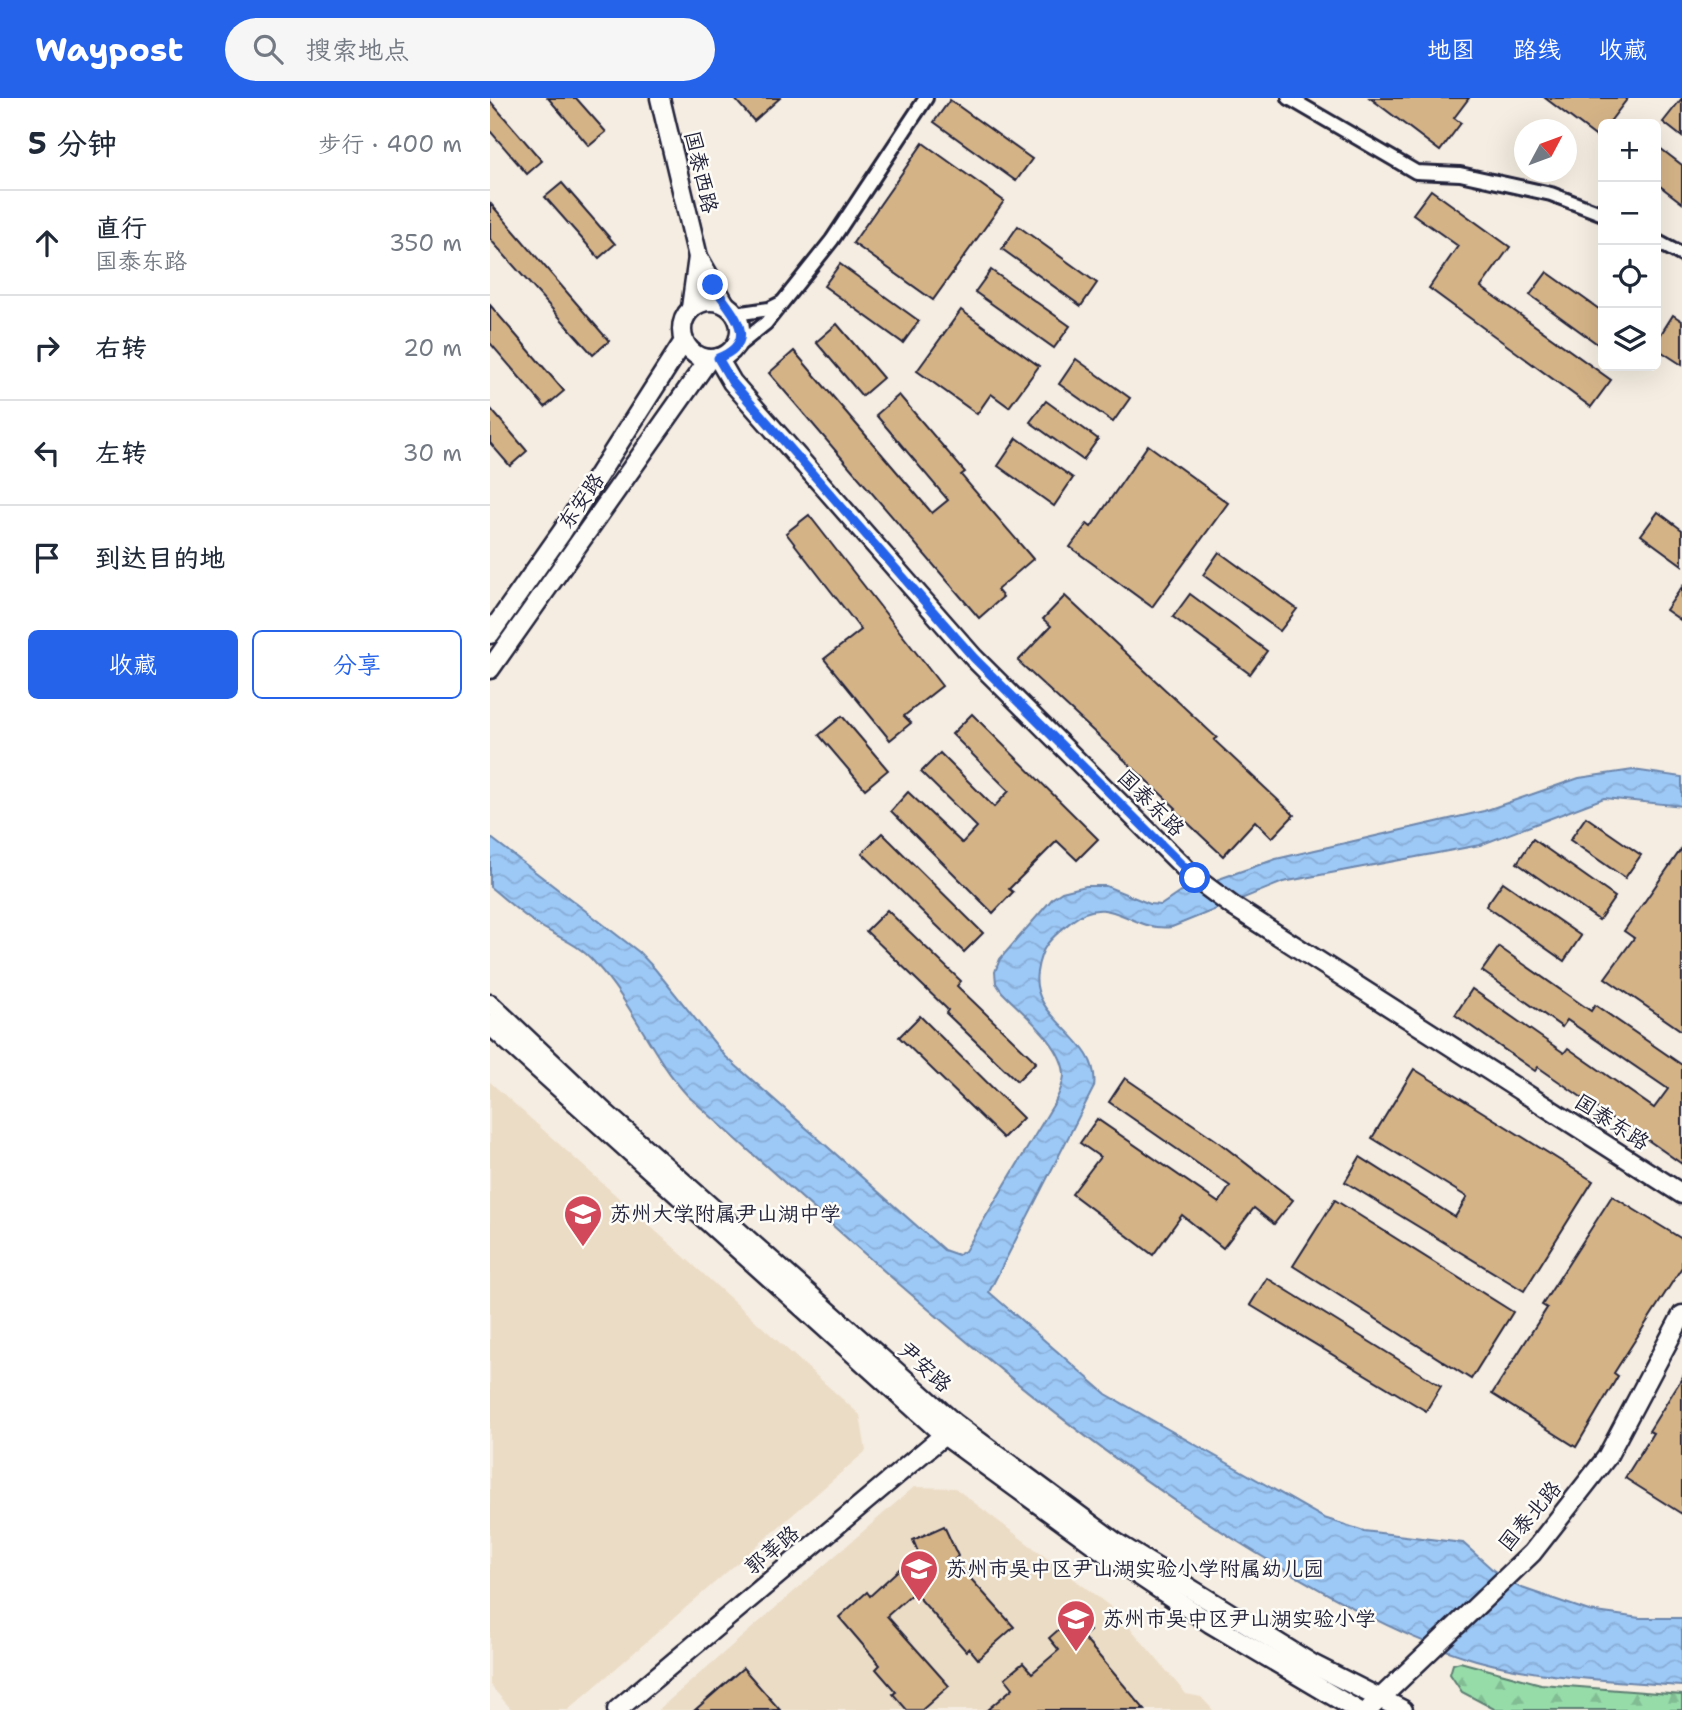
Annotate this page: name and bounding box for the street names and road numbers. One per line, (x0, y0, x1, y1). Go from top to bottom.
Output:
street label: 国泰西路 (678, 128, 724, 216)
street label: 东安路 (551, 467, 611, 535)
street label: 国泰东路 (1111, 763, 1191, 843)
street label: 国泰东路 (1569, 1087, 1655, 1157)
street label: 尹安路 (892, 1336, 958, 1398)
street label: 国泰北路 (1492, 1475, 1568, 1557)
street label: 郭莘路 (739, 1519, 805, 1581)

